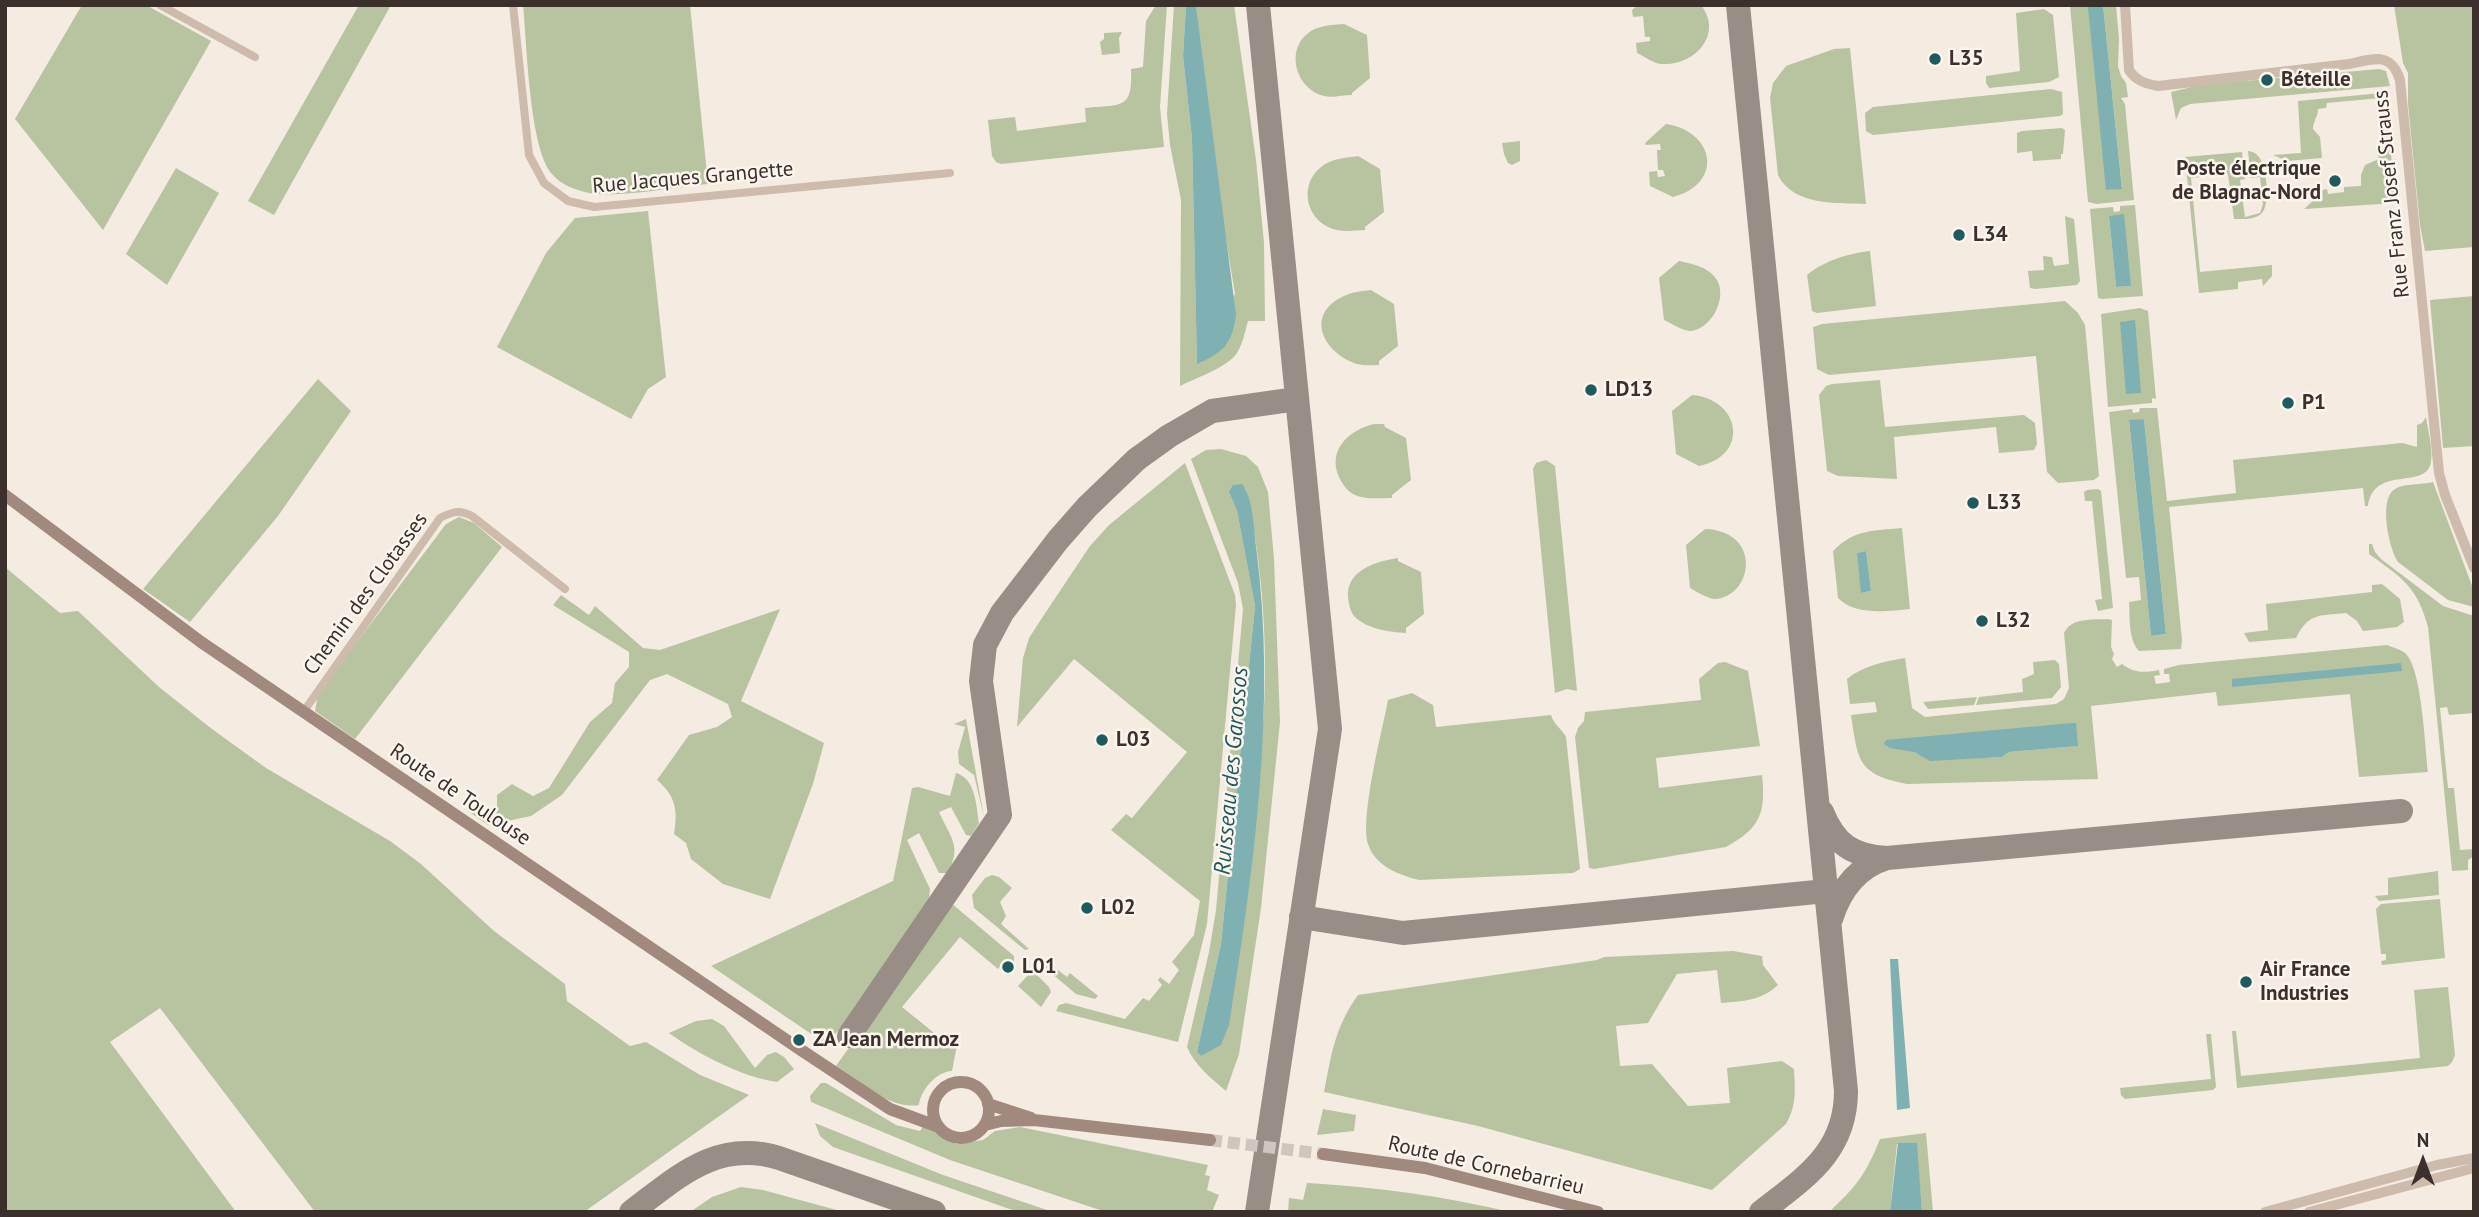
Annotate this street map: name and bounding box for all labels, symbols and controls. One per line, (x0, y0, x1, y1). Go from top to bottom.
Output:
place label: L35 (1949, 46, 1984, 72)
marker: L35 (1927, 51, 1943, 67)
place label: Béteille (2281, 67, 2351, 93)
marker: Béteille (2259, 72, 2275, 88)
street label: Rue Franz Josef Strauss (2369, 89, 2415, 299)
place label: Poste électrique de Blagnac-Nord (2172, 156, 2321, 206)
street label: Rue Jacques Grangette (591, 157, 795, 199)
marker: Poste électrique de Blagnac-Nord (2327, 173, 2343, 189)
place label: L34 (1973, 222, 2008, 248)
marker: L34 (1951, 227, 1967, 243)
place label: LD13 (1605, 377, 1653, 403)
marker: LD13 (1583, 382, 1599, 398)
place label: P1 (2302, 390, 2326, 416)
marker: P1 (2280, 395, 2296, 411)
place label: L33 (1987, 490, 2022, 516)
marker: L33 (1965, 495, 1981, 511)
street label: Chemin des Clotasses (299, 508, 433, 680)
place label: L32 (1996, 608, 2031, 634)
marker: L32 (1974, 613, 1990, 629)
water label: Ruisseau des Garossos (1209, 666, 1255, 876)
place label: L03 (1116, 727, 1151, 753)
marker: L03 (1094, 732, 1110, 748)
street label: Route de Toulouse (385, 739, 535, 851)
place label: L02 (1101, 895, 1136, 921)
marker: L02 (1079, 900, 1095, 916)
place label: L01 (1022, 954, 1057, 980)
place label: Air France Industries (2260, 957, 2350, 1007)
marker: L01 (1000, 959, 1016, 975)
marker: Air France Industries (2238, 974, 2254, 990)
place label: ZA Jean Mermoz (813, 1027, 959, 1053)
marker: ZA Jean Mermoz (791, 1032, 807, 1048)
north arrow (2388, 1126, 2458, 1196)
text: N (2417, 1128, 2429, 1152)
street label: Route de Cornebarrieu (1386, 1131, 1586, 1201)

